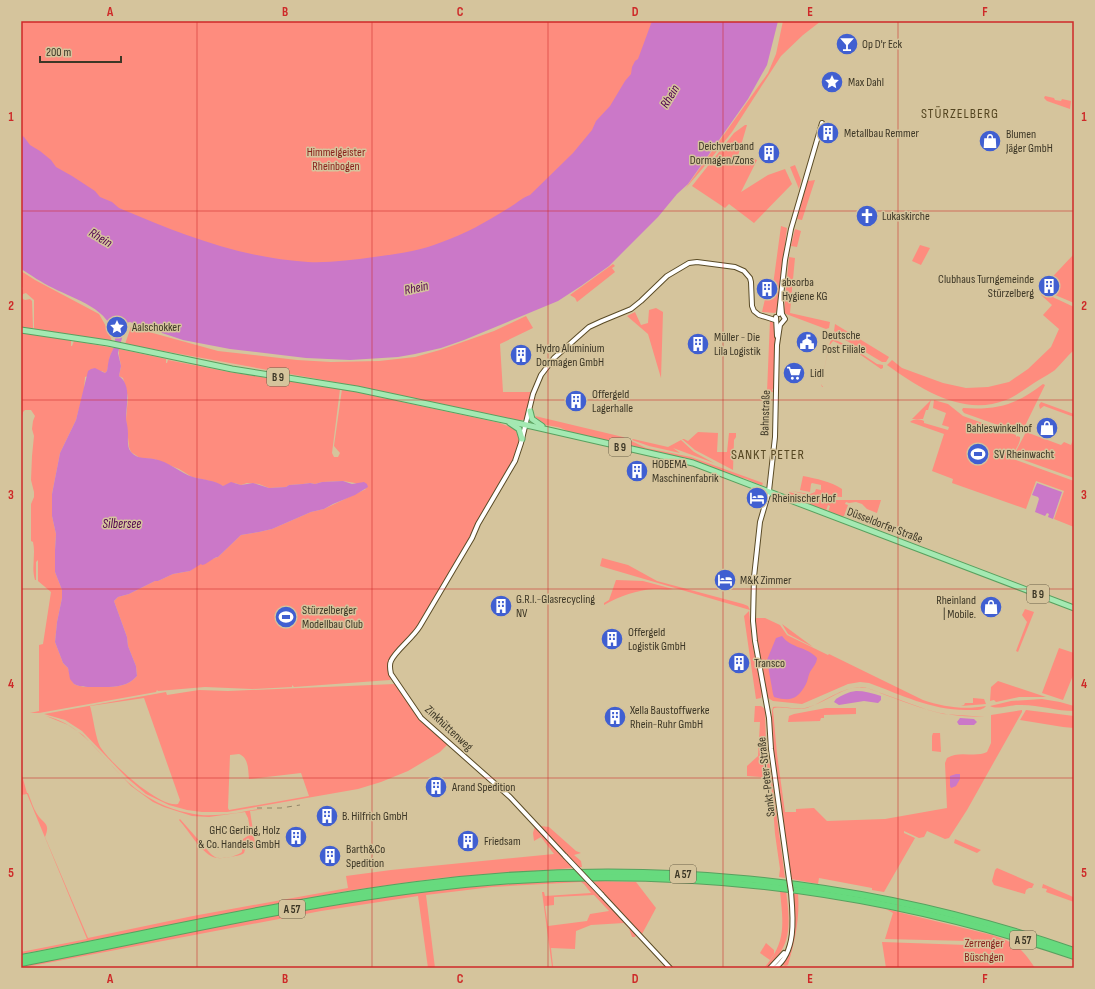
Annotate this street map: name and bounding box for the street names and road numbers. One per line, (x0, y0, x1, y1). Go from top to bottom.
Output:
road number: B 9 (267, 368, 289, 386)
street label: Bahnstraße (757, 390, 774, 436)
road number: B 9 (609, 438, 631, 456)
street label: Düsseldorfer Straße (845, 504, 925, 547)
road number: B 9 (1027, 585, 1049, 603)
street label: Zinkhüttenweg (421, 702, 476, 755)
street label: Sankt-Peter-Straße (754, 736, 779, 818)
road number: A 57 (670, 865, 696, 883)
road number: A 57 (279, 900, 305, 918)
road number: A 57 (1010, 931, 1036, 949)

